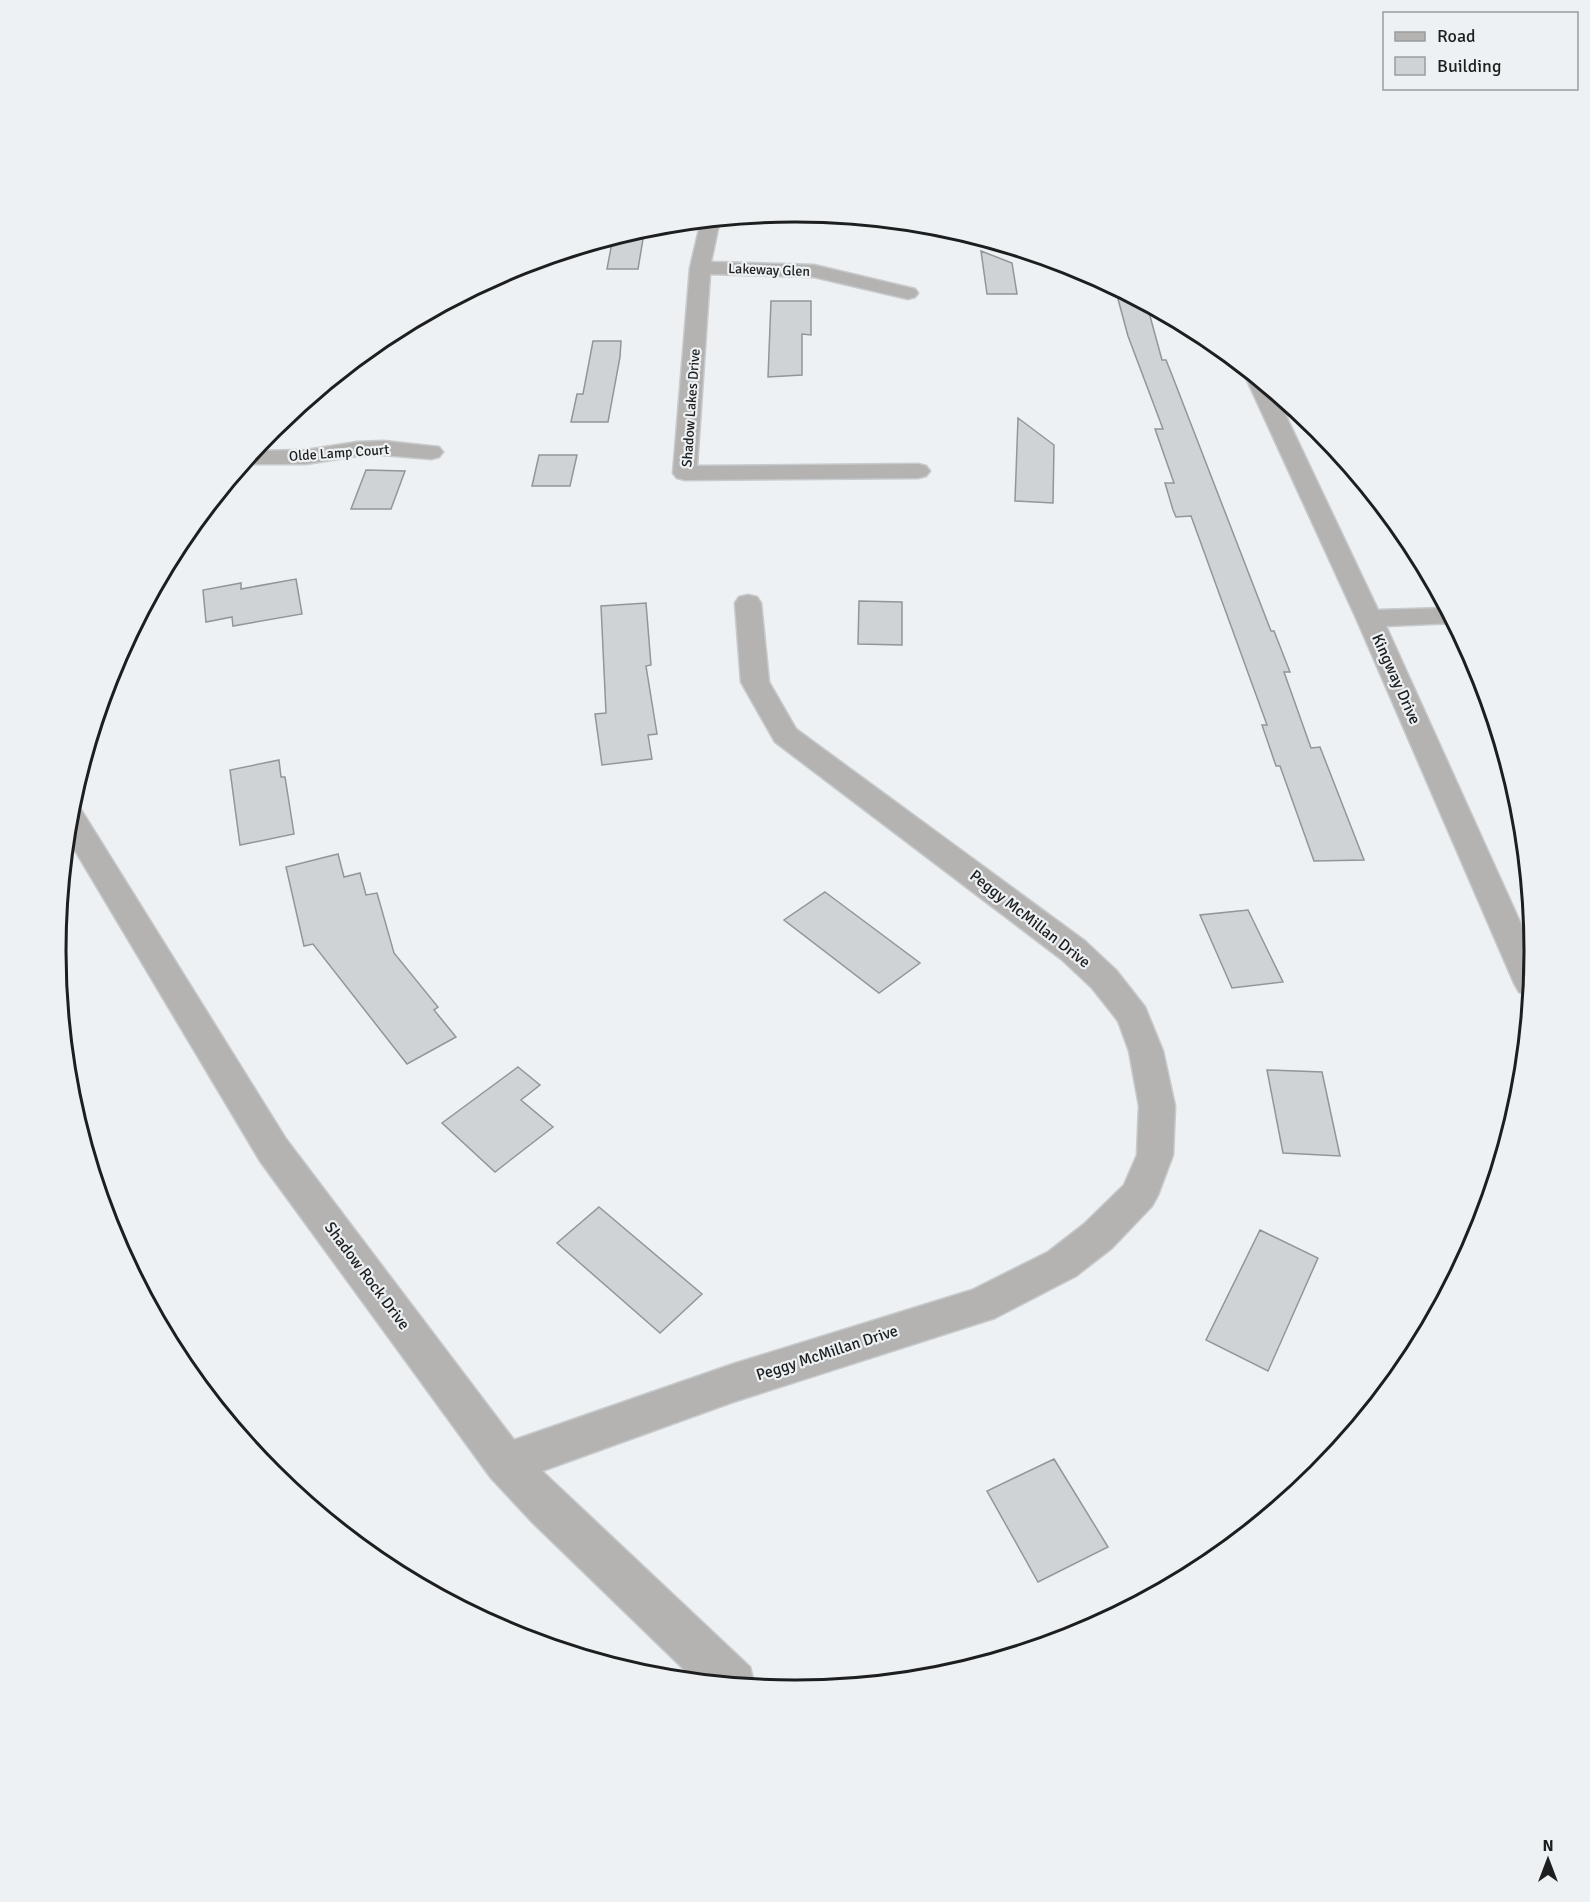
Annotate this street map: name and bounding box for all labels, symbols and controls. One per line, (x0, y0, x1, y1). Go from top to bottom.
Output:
legend (1383, 12, 1578, 90)
text: Road (1437, 25, 1476, 47)
text: Building (1437, 55, 1501, 77)
street label: Lakeway Glen (728, 260, 810, 280)
street label: Shadow Lakes Drive (678, 348, 704, 468)
street label: Olde Lamp Court (288, 441, 390, 465)
street label: Kingway Drive (1367, 631, 1425, 727)
street label: Peggy McMillan Drive (966, 866, 1094, 972)
street label: Shadow Rock Drive (320, 1218, 414, 1334)
street label: Peggy McMillan Drive (754, 1321, 900, 1385)
north arrow (1518, 1830, 1578, 1890)
text: N (1542, 1836, 1554, 1856)

